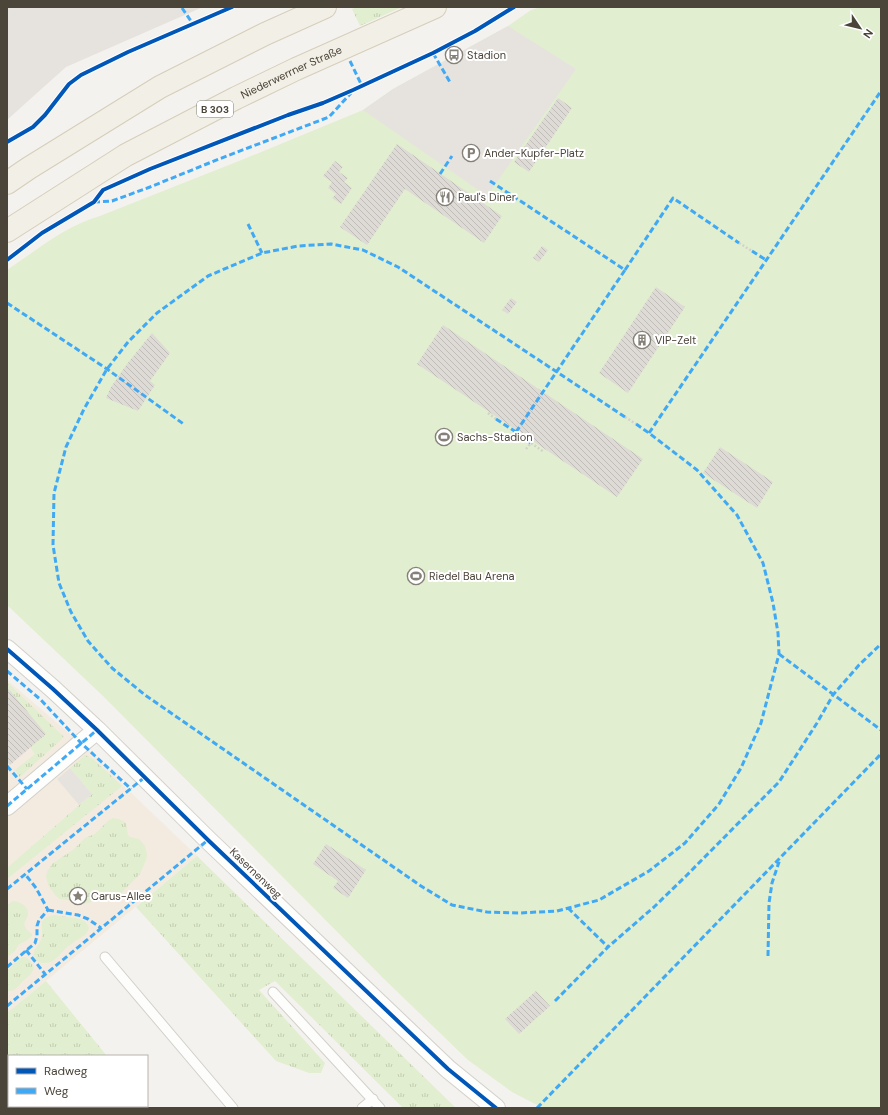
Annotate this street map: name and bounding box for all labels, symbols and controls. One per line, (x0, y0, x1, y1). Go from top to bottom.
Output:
north arrow (840, 8, 880, 48)
text: N (860, 26, 876, 41)
street label: Niederwerrner Straße (238, 43, 344, 102)
bus stop icon: Stadion (444, 45, 464, 65)
place label: Stadion (467, 48, 506, 62)
road number: B 303 (197, 101, 233, 117)
parking icon: Ander-Kupfer-Platz (461, 143, 481, 163)
place label: Ander-Kupfer-Platz (484, 146, 584, 160)
restaurant icon: Paul's Diner (435, 187, 455, 207)
place label: Paul's Diner (458, 190, 516, 204)
building icon: VIP-Zelt (632, 330, 652, 350)
place label: VIP-Zelt (655, 333, 696, 347)
sports icon: Sachs-Stadion (434, 427, 454, 447)
place label: Sachs-Stadion (457, 430, 533, 444)
sports icon: Riedel Bau Arena (406, 566, 426, 586)
place label: Riedel Bau Arena (429, 569, 515, 583)
street label: Kasernenweg (227, 845, 285, 901)
place icon: Carus-Allee (68, 886, 88, 906)
place label: Carus-Allee (91, 889, 151, 903)
legend (8, 1055, 148, 1107)
text: Radweg (44, 1063, 88, 1079)
text: Weg (44, 1083, 69, 1099)

